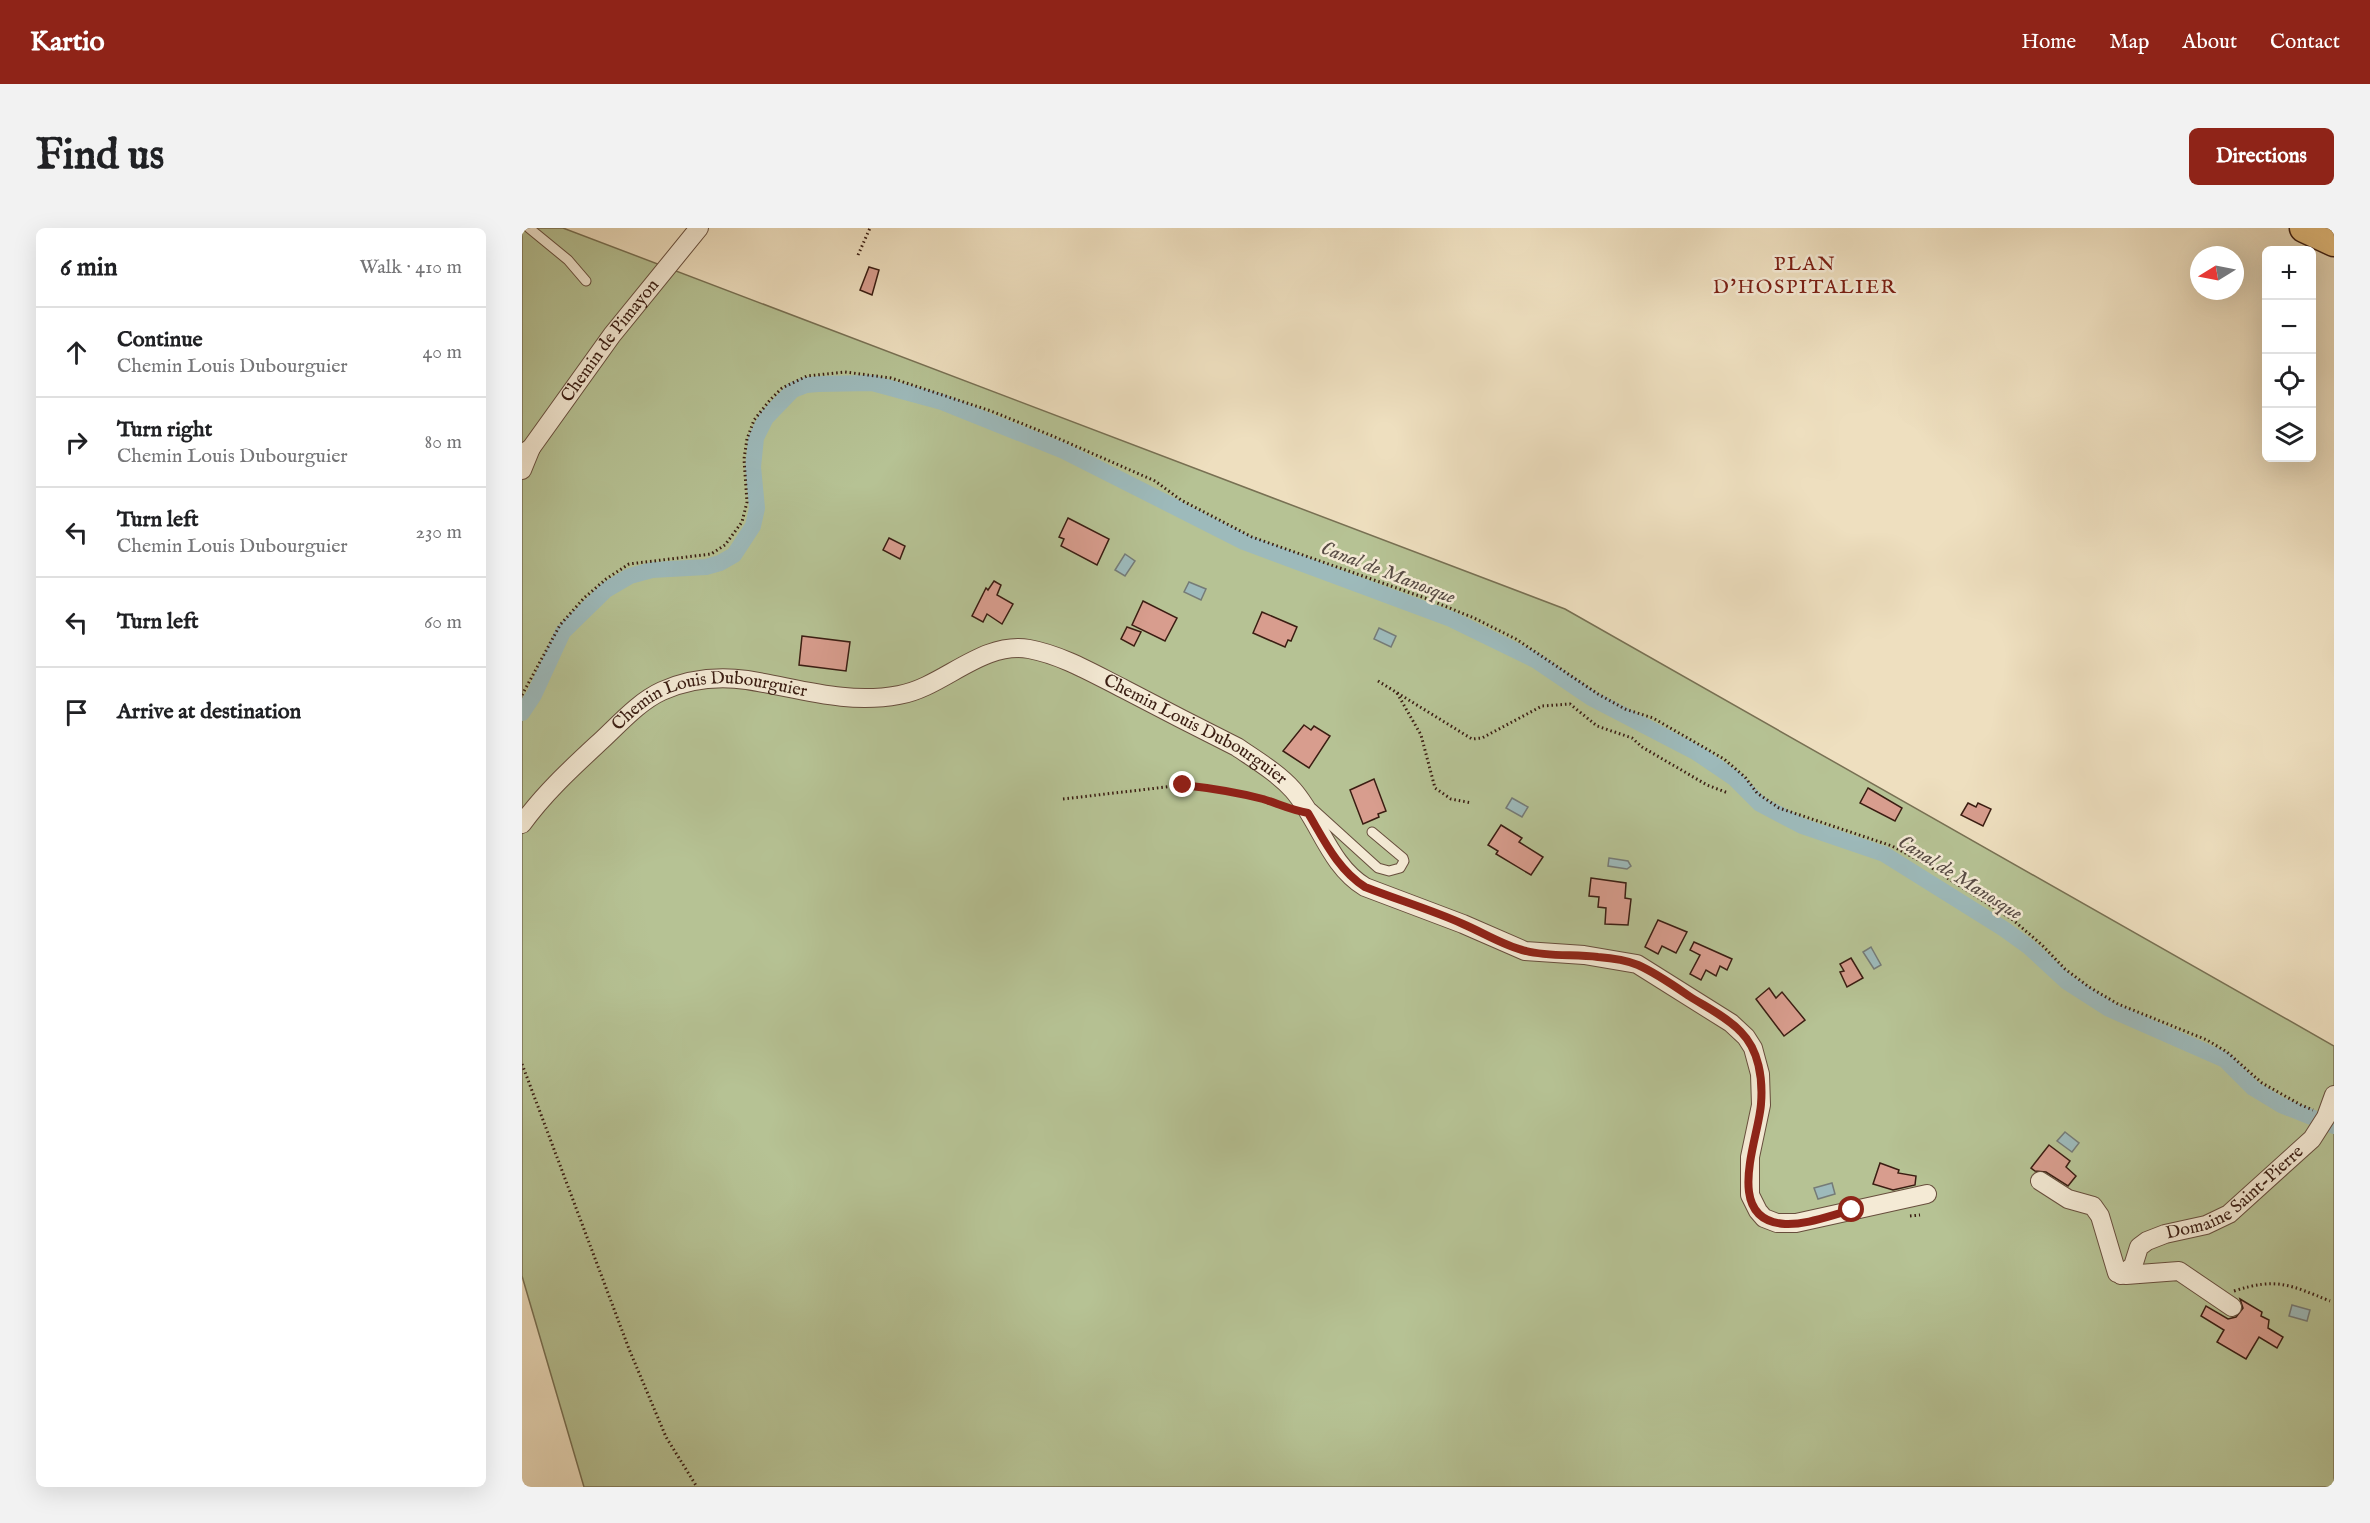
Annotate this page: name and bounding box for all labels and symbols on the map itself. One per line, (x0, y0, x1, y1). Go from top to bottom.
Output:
north arrow (2190, 246, 2244, 300)
district label: PLAN D'HOSPITALIER (1713, 252, 1897, 300)
street label: Chemin de Pimayon (556, 274, 665, 407)
water label: Canal de Manosque (1317, 536, 1459, 610)
street label: Chemin Louis Dubourguier (607, 667, 810, 736)
street label: Chemin Louis Dubourguier (1099, 669, 1292, 790)
route end (1169, 771, 1195, 797)
water label: Canal de Manosque (1893, 830, 2027, 926)
street label: Domaine Saint-Pierre (2164, 1140, 2309, 1245)
route start (1838, 1196, 1864, 1222)

